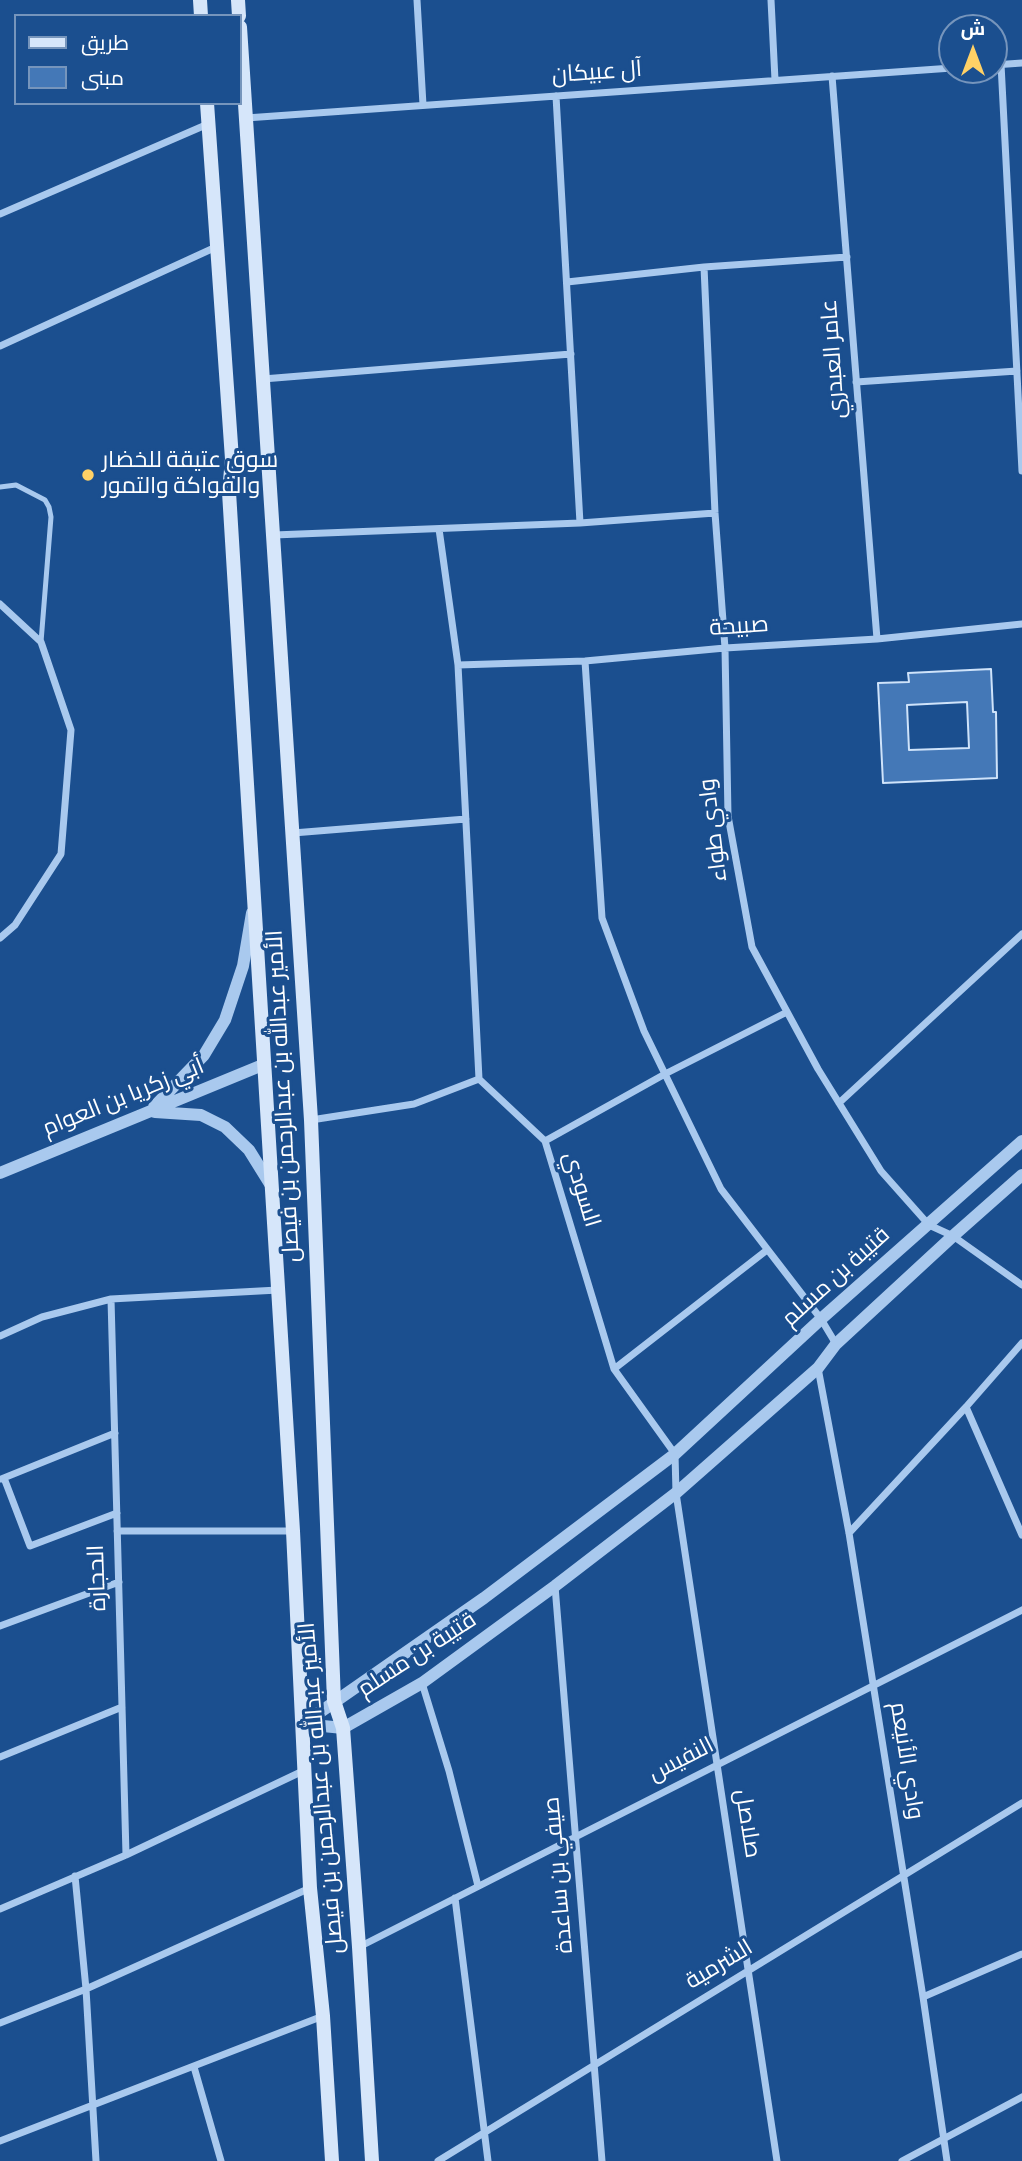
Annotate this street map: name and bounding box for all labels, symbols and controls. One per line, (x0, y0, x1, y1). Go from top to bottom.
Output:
legend (14, 14, 242, 105)
north arrow (938, 14, 1008, 84)
text: ش (961, 16, 985, 43)
text: طريق (81, 28, 129, 58)
street label: آل عبيكان (551, 57, 643, 91)
text: مبنى (81, 63, 124, 93)
street label: عامر العبدري (817, 298, 853, 420)
place label: سوق عتيقة للخضار والفواكة والتمور (102, 448, 278, 502)
marker: سوق عتيقة للخضار والفواكة والتمور (80, 467, 96, 483)
street label: صبيحة (708, 612, 770, 644)
street label: وادي طواء (695, 777, 735, 883)
street label: الأمير عبدالله بن عبدالرحمن بن فيصل (263, 929, 307, 1263)
street label: أبي زكريا بن العوام (39, 1054, 209, 1144)
street label: السودي (556, 1149, 604, 1231)
street label: قتيبة بن مسلم (777, 1222, 897, 1334)
street label: الحجارة (84, 1544, 114, 1612)
street label: قتيبة بن مسلم (354, 1607, 482, 1705)
street label: الأمير عبدالله بن عبدالرحمن بن فيصل (295, 1621, 351, 1955)
street label: وادي الأنيعم (882, 1700, 928, 1822)
street label: النفيس (645, 1733, 719, 1789)
street label: صلاصل (727, 1788, 765, 1860)
street label: صيفي بن ساعدة (539, 1795, 581, 1955)
street label: الشرمية (681, 1935, 759, 1997)

